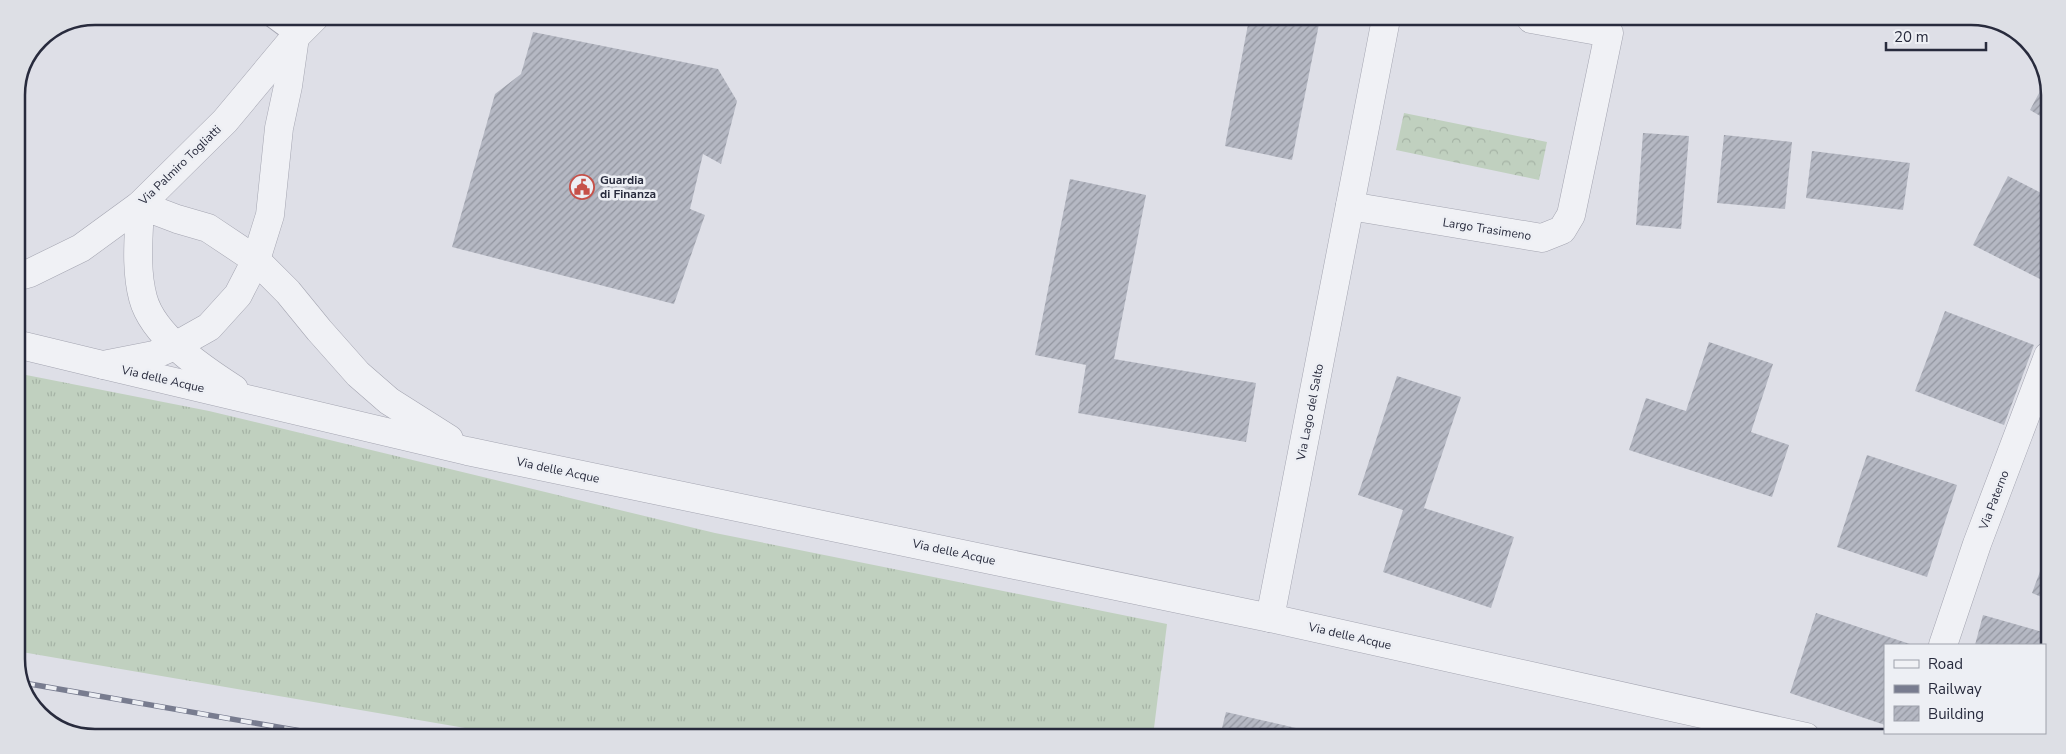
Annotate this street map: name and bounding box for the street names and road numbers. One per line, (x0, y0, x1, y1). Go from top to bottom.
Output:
street label: Via Palmiro Togliatti (135, 122, 225, 209)
street label: Largo Trasimeno (1442, 214, 1533, 244)
street label: Via delle Acque (119, 361, 206, 396)
street label: Via Lago del Salto (1293, 362, 1327, 463)
street label: Via delle Acque (514, 453, 601, 487)
street label: Via Paterno (1975, 468, 2013, 533)
street label: Via delle Acque (910, 535, 997, 569)
street label: Via delle Acque (1306, 618, 1393, 653)

